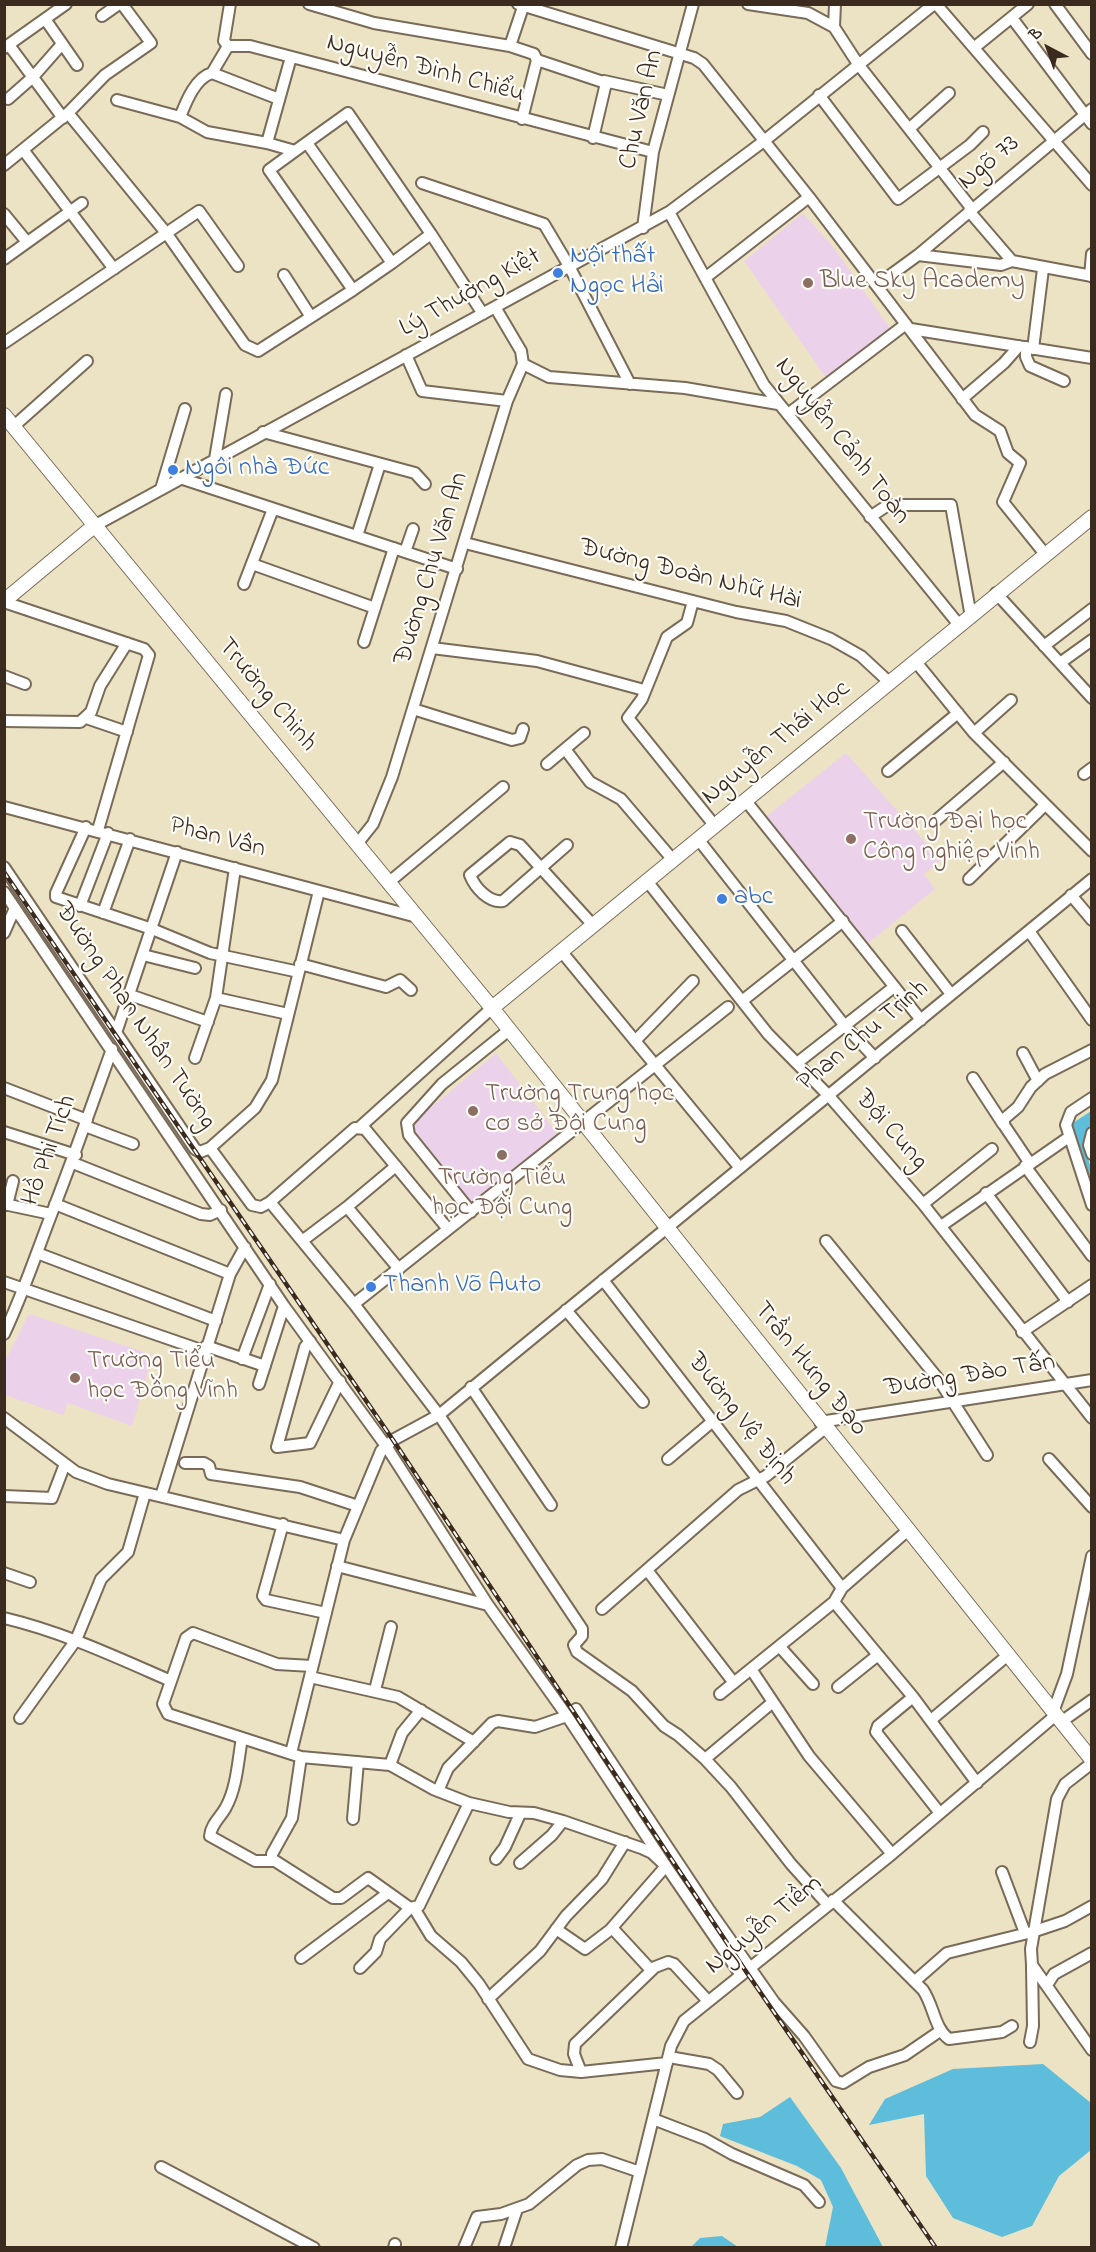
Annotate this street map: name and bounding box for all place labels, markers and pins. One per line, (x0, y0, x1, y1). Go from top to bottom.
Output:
place label: Nội thất Ngọc Hải (570, 242, 664, 304)
marker: Nội thất Ngọc Hải (551, 266, 565, 280)
place label: Blue Sky Academy (820, 267, 1025, 299)
marker: Blue Sky Academy (801, 276, 815, 290)
place label: Ngôi nhà Đức (185, 454, 329, 486)
marker: Ngôi nhà Đức (166, 463, 180, 477)
place label: Trường Đại học Công nghiệp Vinh (863, 808, 1040, 870)
marker: Trường Đại học Công nghiệp Vinh (844, 832, 858, 846)
place label: abc (734, 883, 773, 915)
marker: abc (715, 892, 729, 906)
place label: Trường Trung học cơ sở Đội Cung (485, 1080, 673, 1142)
marker: Trường Trung học cơ sở Đội Cung (466, 1104, 480, 1118)
marker: Trường Tiểu học Đội Cung (495, 1148, 509, 1162)
place label: Trường Tiểu học Đội Cung (432, 1164, 572, 1226)
place label: Thanh Võ Auto (383, 1271, 541, 1303)
marker: Thanh Võ Auto (364, 1280, 378, 1294)
place label: Trường Tiểu học Đông Vĩnh (87, 1347, 238, 1408)
marker: Trường Tiểu học Đông Vĩnh (68, 1371, 82, 1385)

